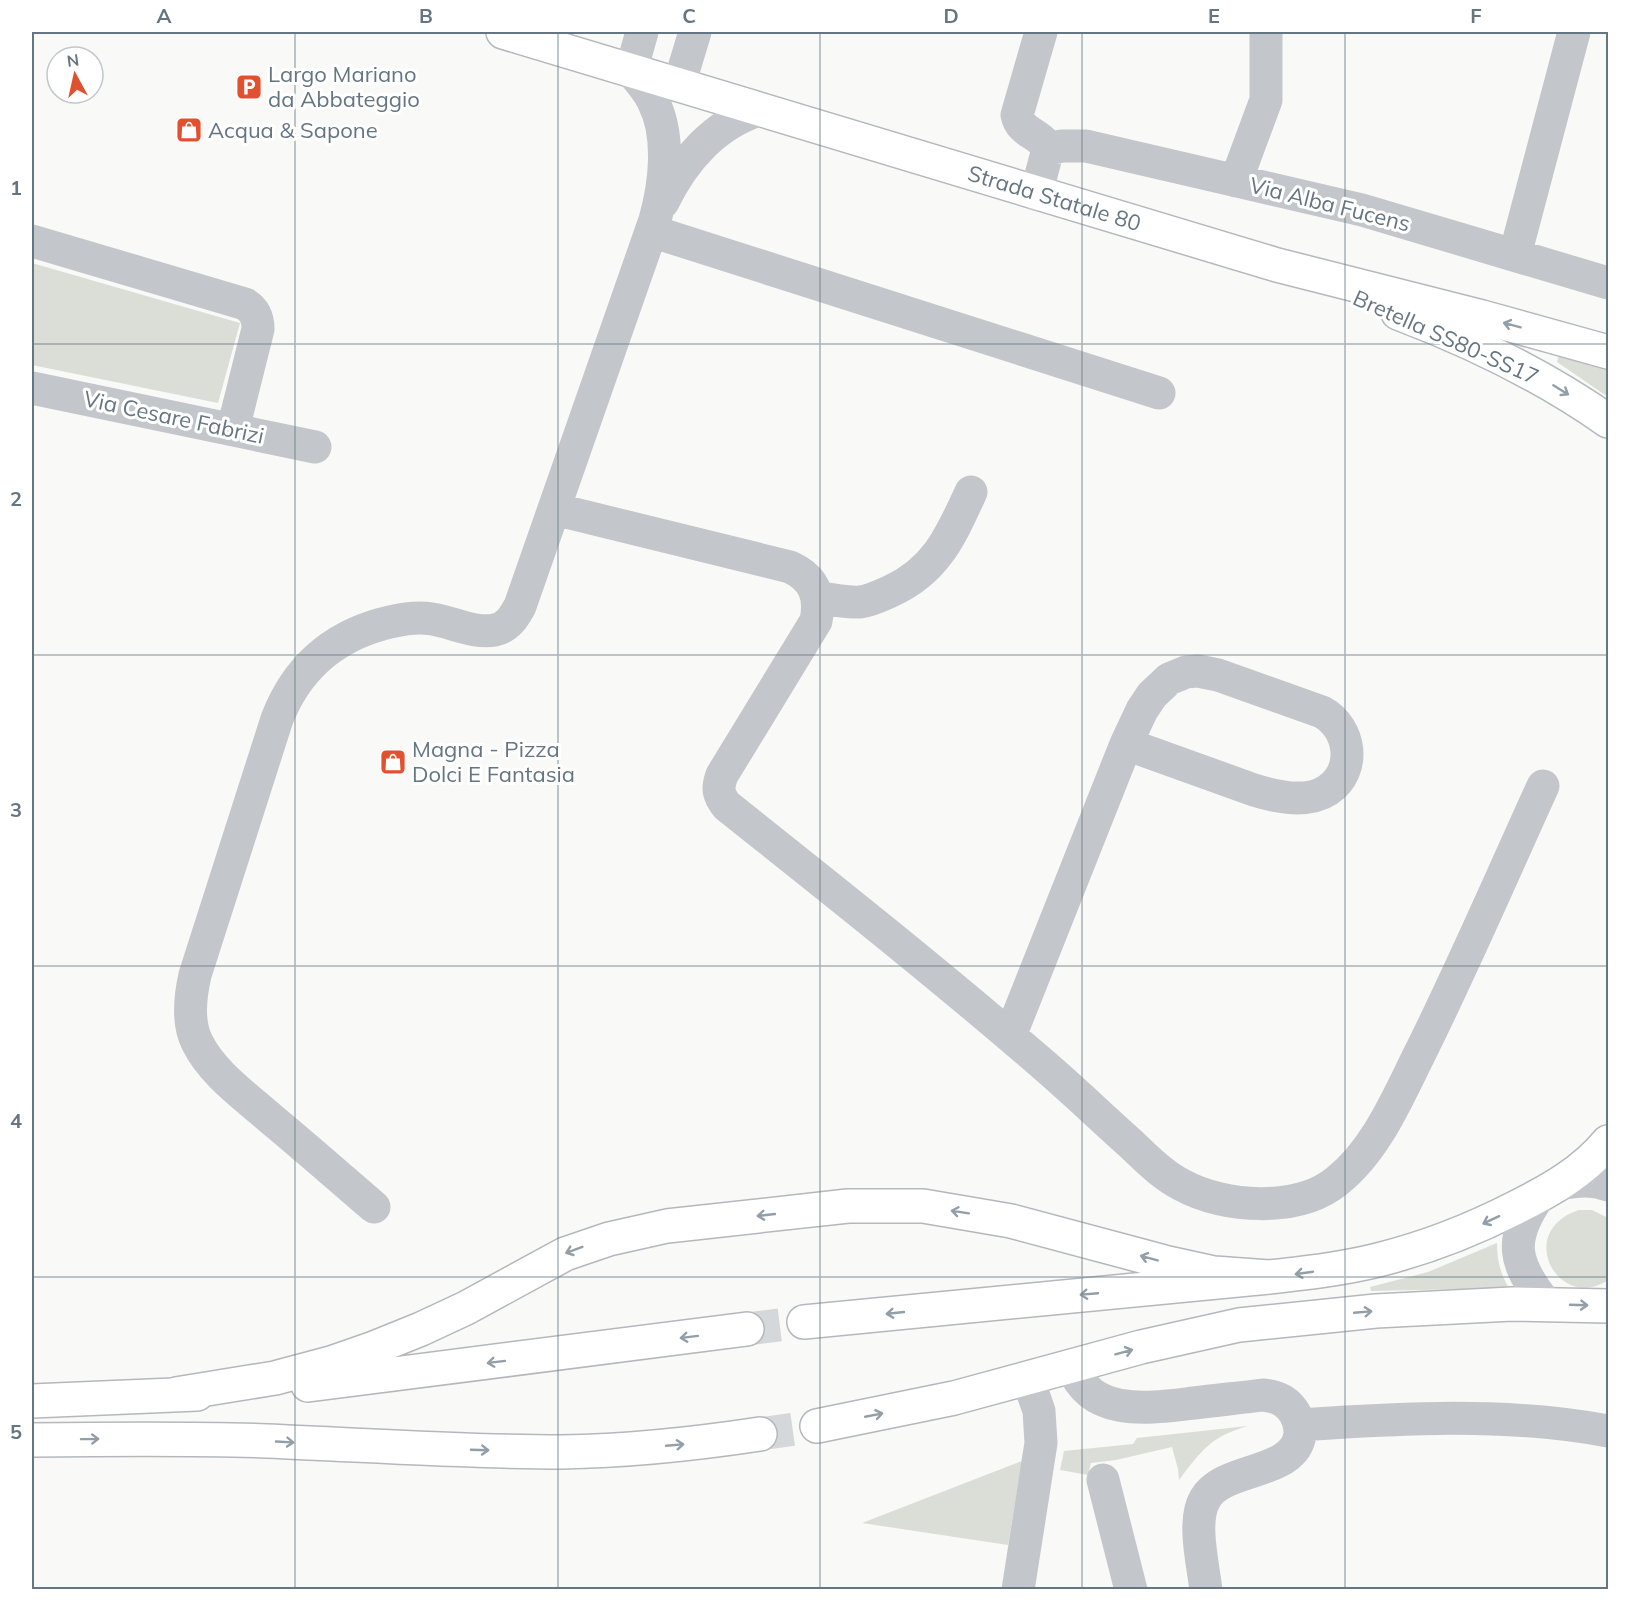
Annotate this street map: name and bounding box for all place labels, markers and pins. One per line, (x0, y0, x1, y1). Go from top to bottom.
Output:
place label: Largo Mariano da Abbateggio (268, 60, 420, 113)
parking icon: Largo Mariano da Abbateggio (234, 72, 264, 102)
shop icon: Acqua & Sapone (174, 115, 204, 145)
place label: Acqua & Sapone (208, 116, 378, 144)
place label: Magna - Pizza Dolci E Fantasia (412, 735, 575, 788)
shop icon: Magna - Pizza Dolci E Fantasia (378, 747, 408, 777)

